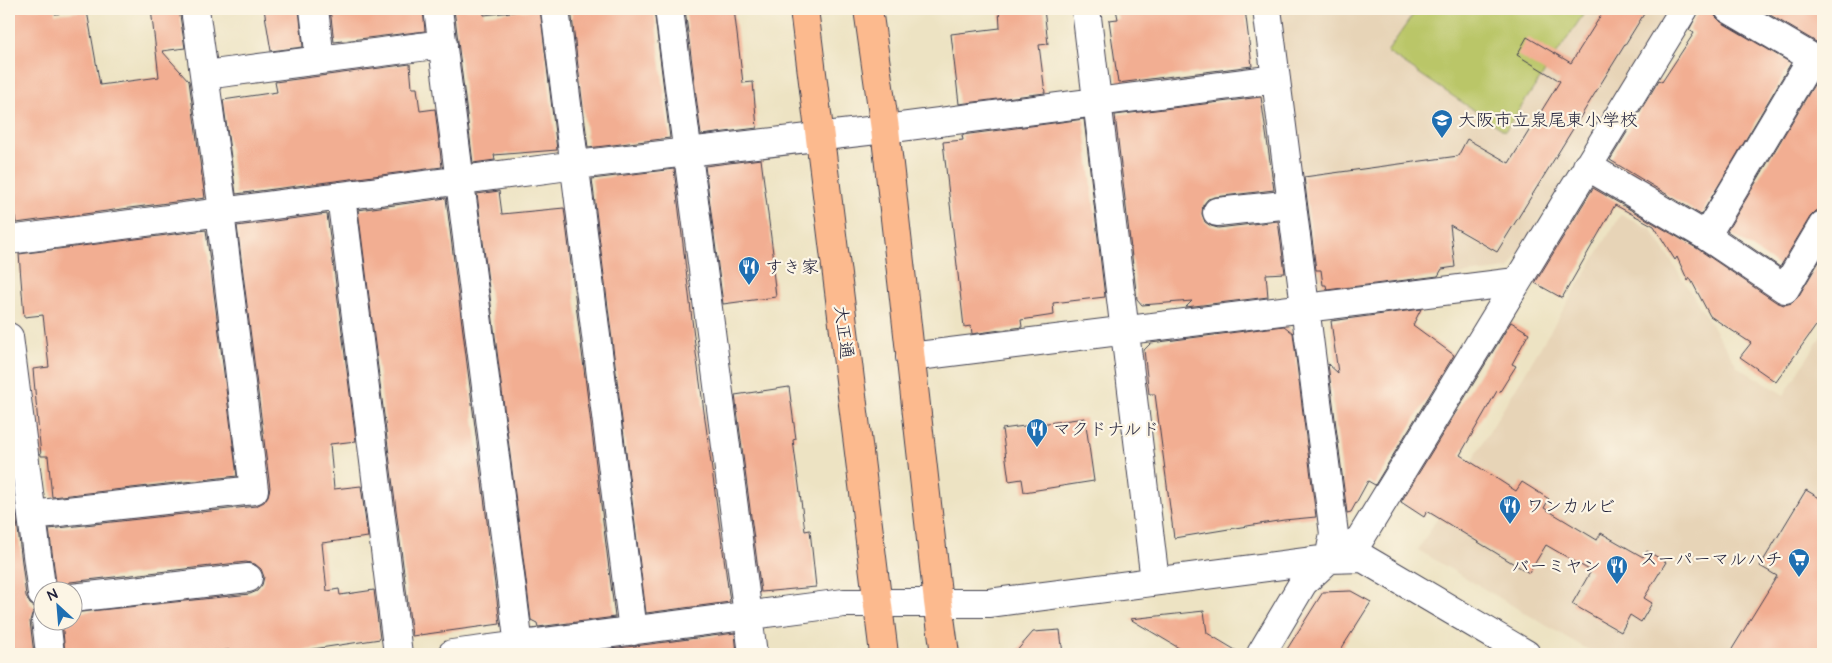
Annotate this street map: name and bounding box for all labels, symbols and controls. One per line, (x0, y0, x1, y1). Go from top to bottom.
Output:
school or university icon: 大阪市立泉尾東小学校 (1430, 108, 1454, 139)
place label: 大阪市立泉尾東小学校 (1458, 108, 1638, 133)
restaurant icon: すき家 (737, 255, 761, 286)
place label: すき家 (765, 255, 819, 280)
street label: 大正通 (828, 304, 859, 360)
restaurant icon: マクドナルド (1025, 417, 1049, 448)
place label: マクドナルド (1053, 417, 1160, 442)
restaurant icon: ワンカルビ (1498, 494, 1522, 525)
place label: ワンカルビ (1526, 494, 1615, 519)
place label: スーパーマルハチ (1640, 547, 1783, 572)
supermarket icon: スーパーマルハチ (1787, 547, 1811, 578)
place label: バーミヤン (1511, 554, 1601, 579)
restaurant icon: バーミヤン (1605, 554, 1629, 585)
north arrow (32, 580, 82, 630)
text: N (44, 584, 61, 606)

